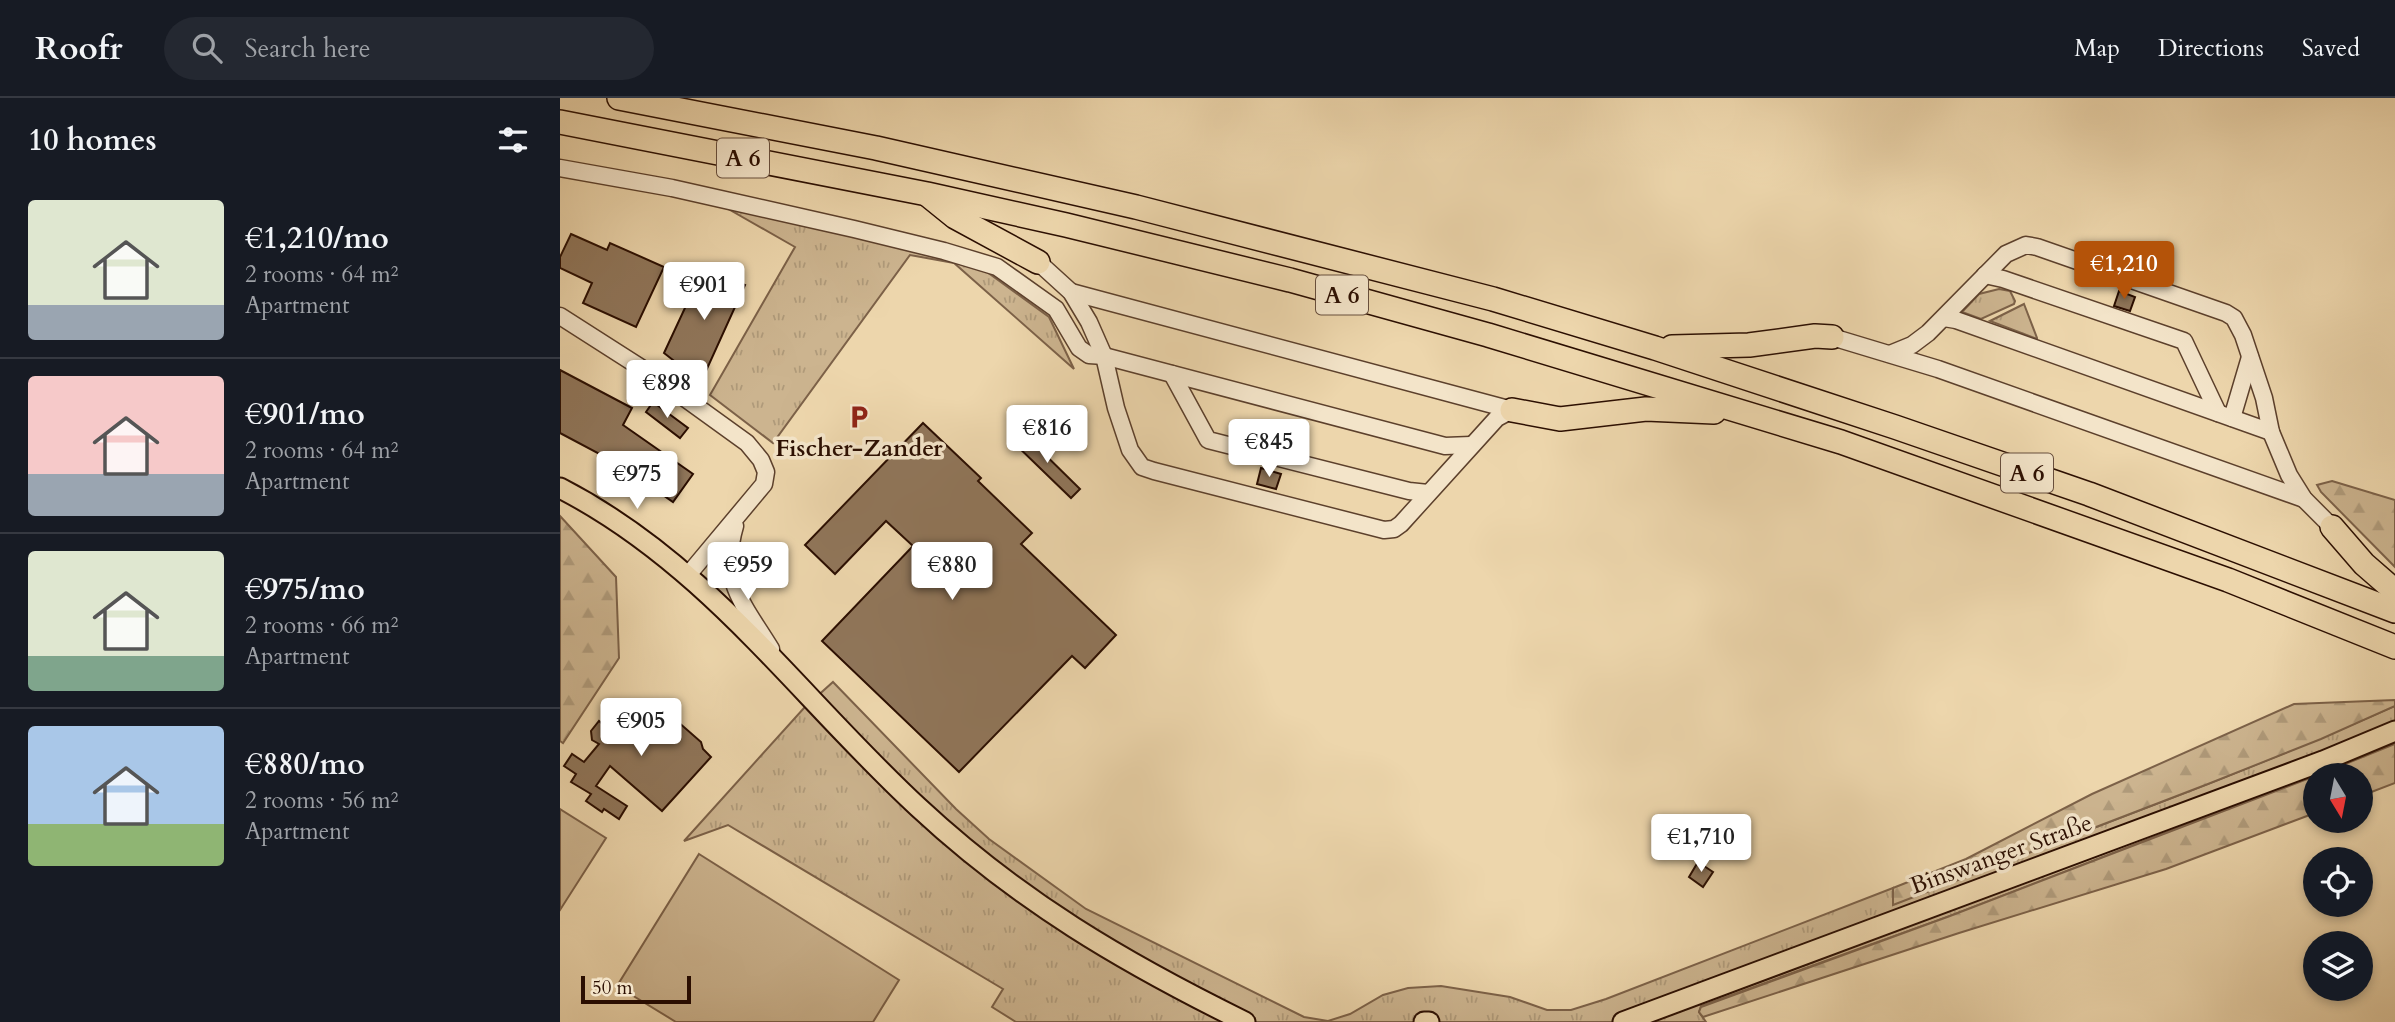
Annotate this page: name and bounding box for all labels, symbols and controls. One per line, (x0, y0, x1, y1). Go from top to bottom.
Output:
search box (164, 17, 654, 80)
text: Roofr (35, 26, 122, 71)
icon: search (188, 29, 226, 67)
text: Search here (244, 31, 370, 66)
text: Map (2074, 32, 2120, 65)
text: Directions (2158, 32, 2264, 65)
text: Saved (2302, 32, 2360, 65)
text: 10 homes (28, 120, 157, 161)
icon: filters (494, 121, 532, 159)
road number: A 6 (717, 138, 769, 178)
text: €1,210/mo (245, 218, 389, 259)
icon: home (84, 228, 168, 312)
pin: €1,210 (2067, 242, 2181, 301)
text: €1,210 (2090, 248, 2158, 279)
text: 2 rooms · 64 m² (245, 259, 398, 290)
pin: €901 (663, 262, 745, 322)
text: €901 (679, 269, 729, 300)
road number: A 6 (1316, 276, 1368, 314)
text: Apartment (245, 290, 349, 321)
pin: €898 (626, 360, 708, 420)
text: €898 (642, 367, 692, 398)
text: €901/mo (245, 394, 365, 435)
parking icon: Fischer-Zander (845, 403, 873, 431)
icon: home (84, 404, 168, 488)
pin: €816 (1006, 406, 1088, 465)
text: €816 (1022, 412, 1072, 443)
pin: €845 (1228, 420, 1310, 479)
text: €845 (1244, 426, 1294, 457)
place label: Fischer-Zander (775, 432, 943, 465)
text: 2 rooms · 64 m² (245, 435, 398, 466)
pin: €975 (596, 452, 678, 511)
road number: A 6 (2001, 454, 2053, 492)
text: €975 (612, 458, 662, 489)
text: Apartment (245, 466, 349, 497)
pin: €959 (707, 542, 789, 602)
pin: €880 (911, 542, 993, 602)
text: €959 (723, 549, 773, 580)
text: €880 (927, 549, 977, 580)
text: €975/mo (245, 569, 365, 610)
icon: home (84, 579, 168, 663)
text: 2 rooms · 66 m² (245, 610, 398, 641)
text: Apartment (245, 641, 349, 672)
pin: €905 (600, 698, 682, 758)
text: €905 (616, 705, 666, 736)
text: €880/mo (245, 744, 365, 785)
icon: home (84, 754, 168, 838)
north arrow (2303, 763, 2373, 833)
map controls (2303, 763, 2373, 1001)
text: 2 rooms · 56 m² (245, 785, 398, 816)
street label: Binswanger Straße (1906, 806, 2097, 903)
pin: €1,710 (1644, 814, 1758, 874)
text: Apartment (245, 816, 349, 847)
text: €1,710 (1667, 821, 1735, 852)
button: locate (2303, 847, 2373, 917)
button: layers (2303, 931, 2373, 1001)
scale bar (581, 973, 691, 1005)
text: 50 m (592, 975, 633, 1001)

